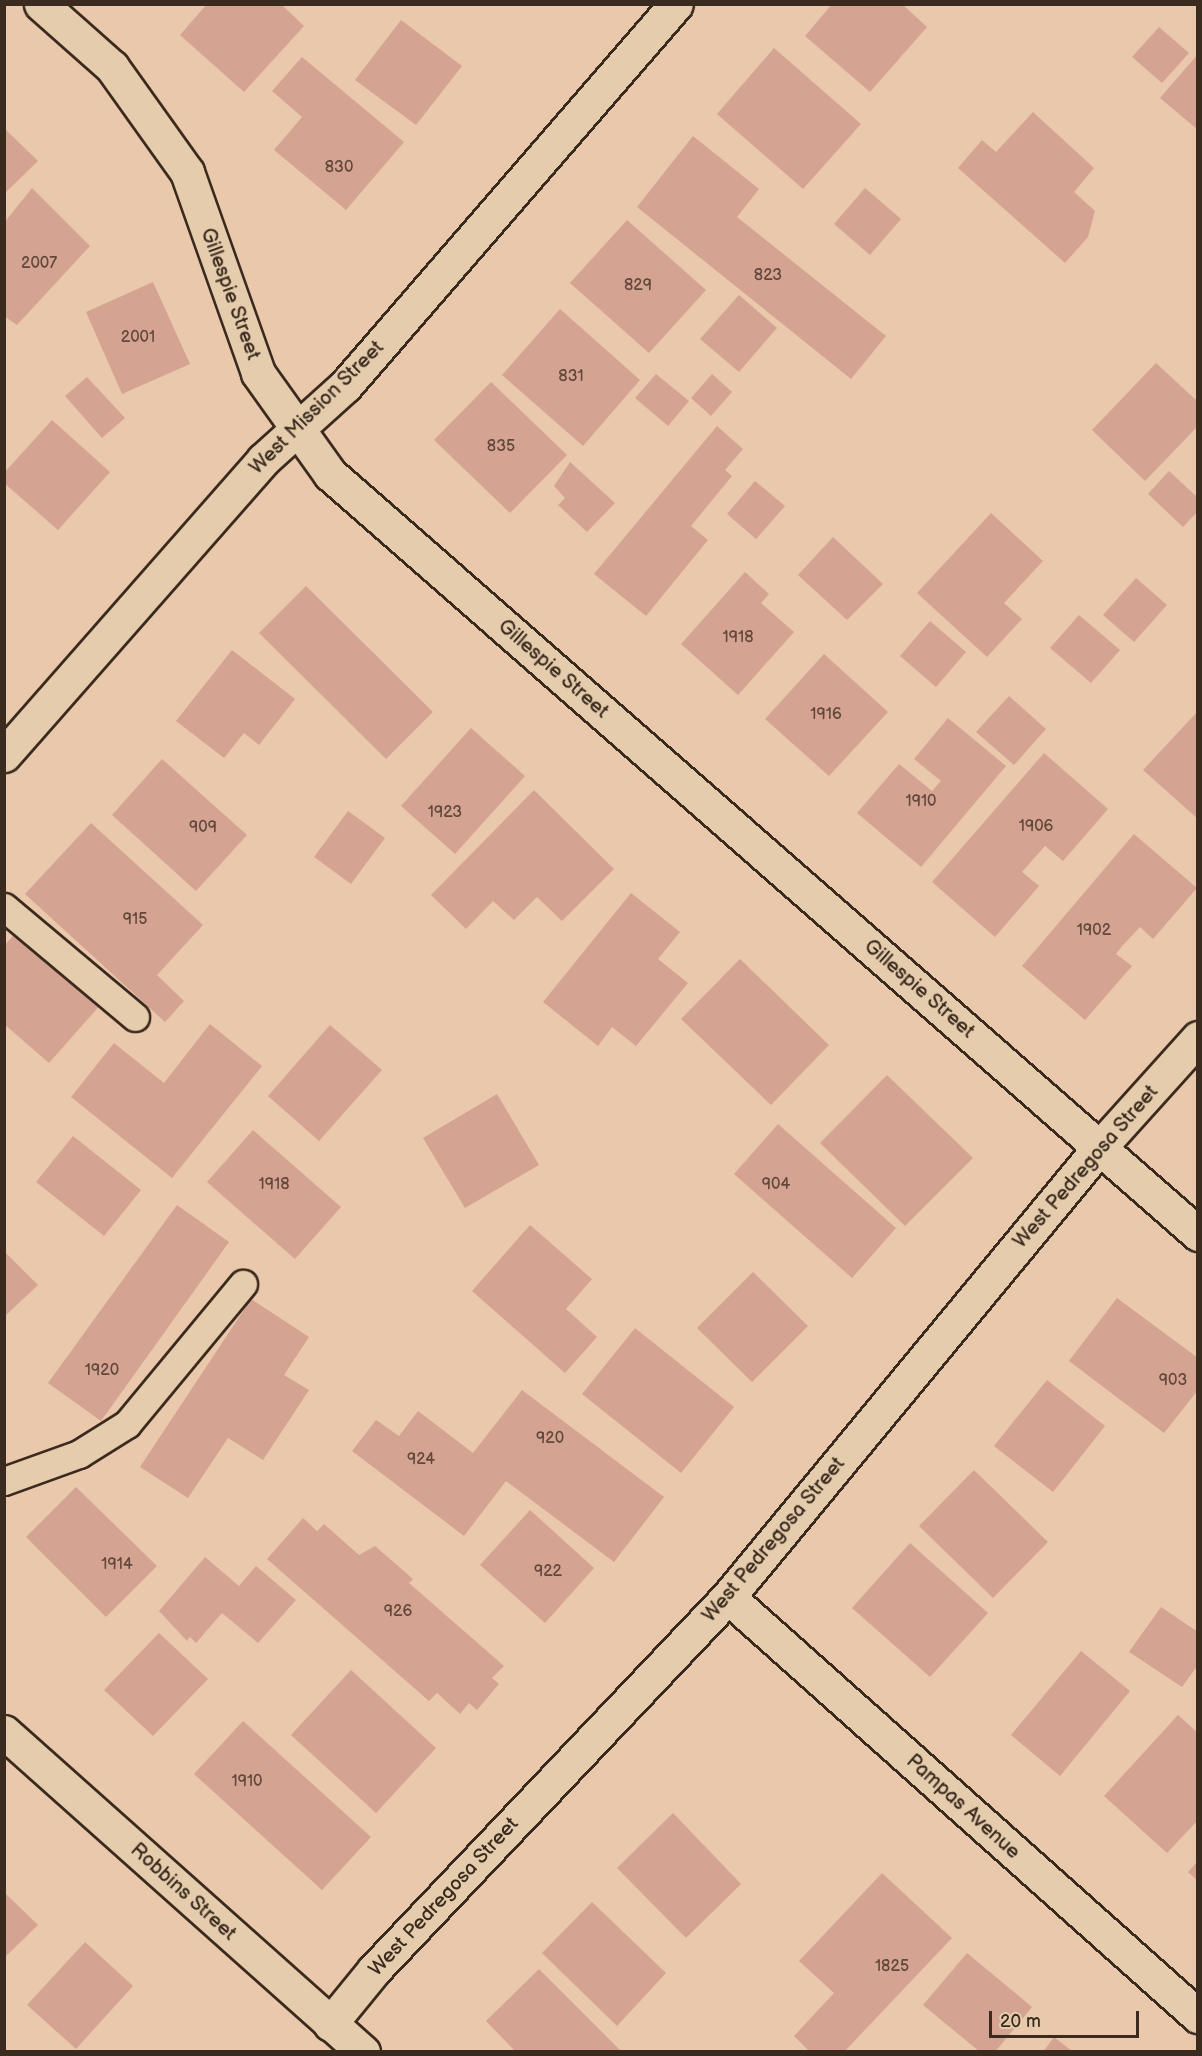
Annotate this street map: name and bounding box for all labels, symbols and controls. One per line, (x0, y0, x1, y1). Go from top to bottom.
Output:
house number: 830 (325, 158, 353, 178)
street label: Gillespie Street (195, 225, 265, 363)
house number: 2007 (21, 254, 57, 274)
house number: 823 (754, 266, 782, 286)
house number: 829 (624, 276, 652, 296)
house number: 2001 (121, 328, 155, 348)
street label: West Mission Street (245, 336, 389, 480)
house number: 831 (558, 367, 584, 387)
house number: 835 (487, 437, 515, 457)
street label: Gillespie Street (493, 614, 613, 724)
house number: 1918 (723, 628, 753, 648)
house number: 1916 (810, 705, 842, 725)
house number: 1910 (905, 792, 937, 812)
house number: 1923 (428, 803, 462, 823)
house number: 1906 (1019, 817, 1053, 837)
house number: 909 (189, 818, 217, 838)
house number: 915 (123, 910, 147, 930)
house number: 1902 (1077, 921, 1111, 941)
street label: Gillespie Street (859, 934, 979, 1044)
street label: West Pedregosa Street (1008, 1080, 1164, 1254)
house number: 1918 (259, 1175, 289, 1195)
house number: 904 (762, 1175, 790, 1195)
house number: 1920 (85, 1361, 119, 1381)
house number: 903 (1159, 1371, 1187, 1391)
house number: 920 (536, 1429, 564, 1449)
house number: 924 (407, 1450, 435, 1470)
street label: West Pedregosa Street (698, 1452, 850, 1628)
house number: 1914 (101, 1555, 133, 1575)
house number: 922 (534, 1562, 562, 1582)
house number: 926 (384, 1602, 412, 1622)
street label: Pampas Avenue (901, 1750, 1025, 1864)
house number: 1910 (231, 1772, 263, 1792)
street label: West Pedregosa Street (364, 1813, 524, 1981)
street label: Robbins Street (125, 1838, 241, 1946)
house number: 1825 (875, 1957, 909, 1977)
scale bar (992, 1999, 1142, 2037)
text: 20 m (1000, 2011, 1041, 2032)

